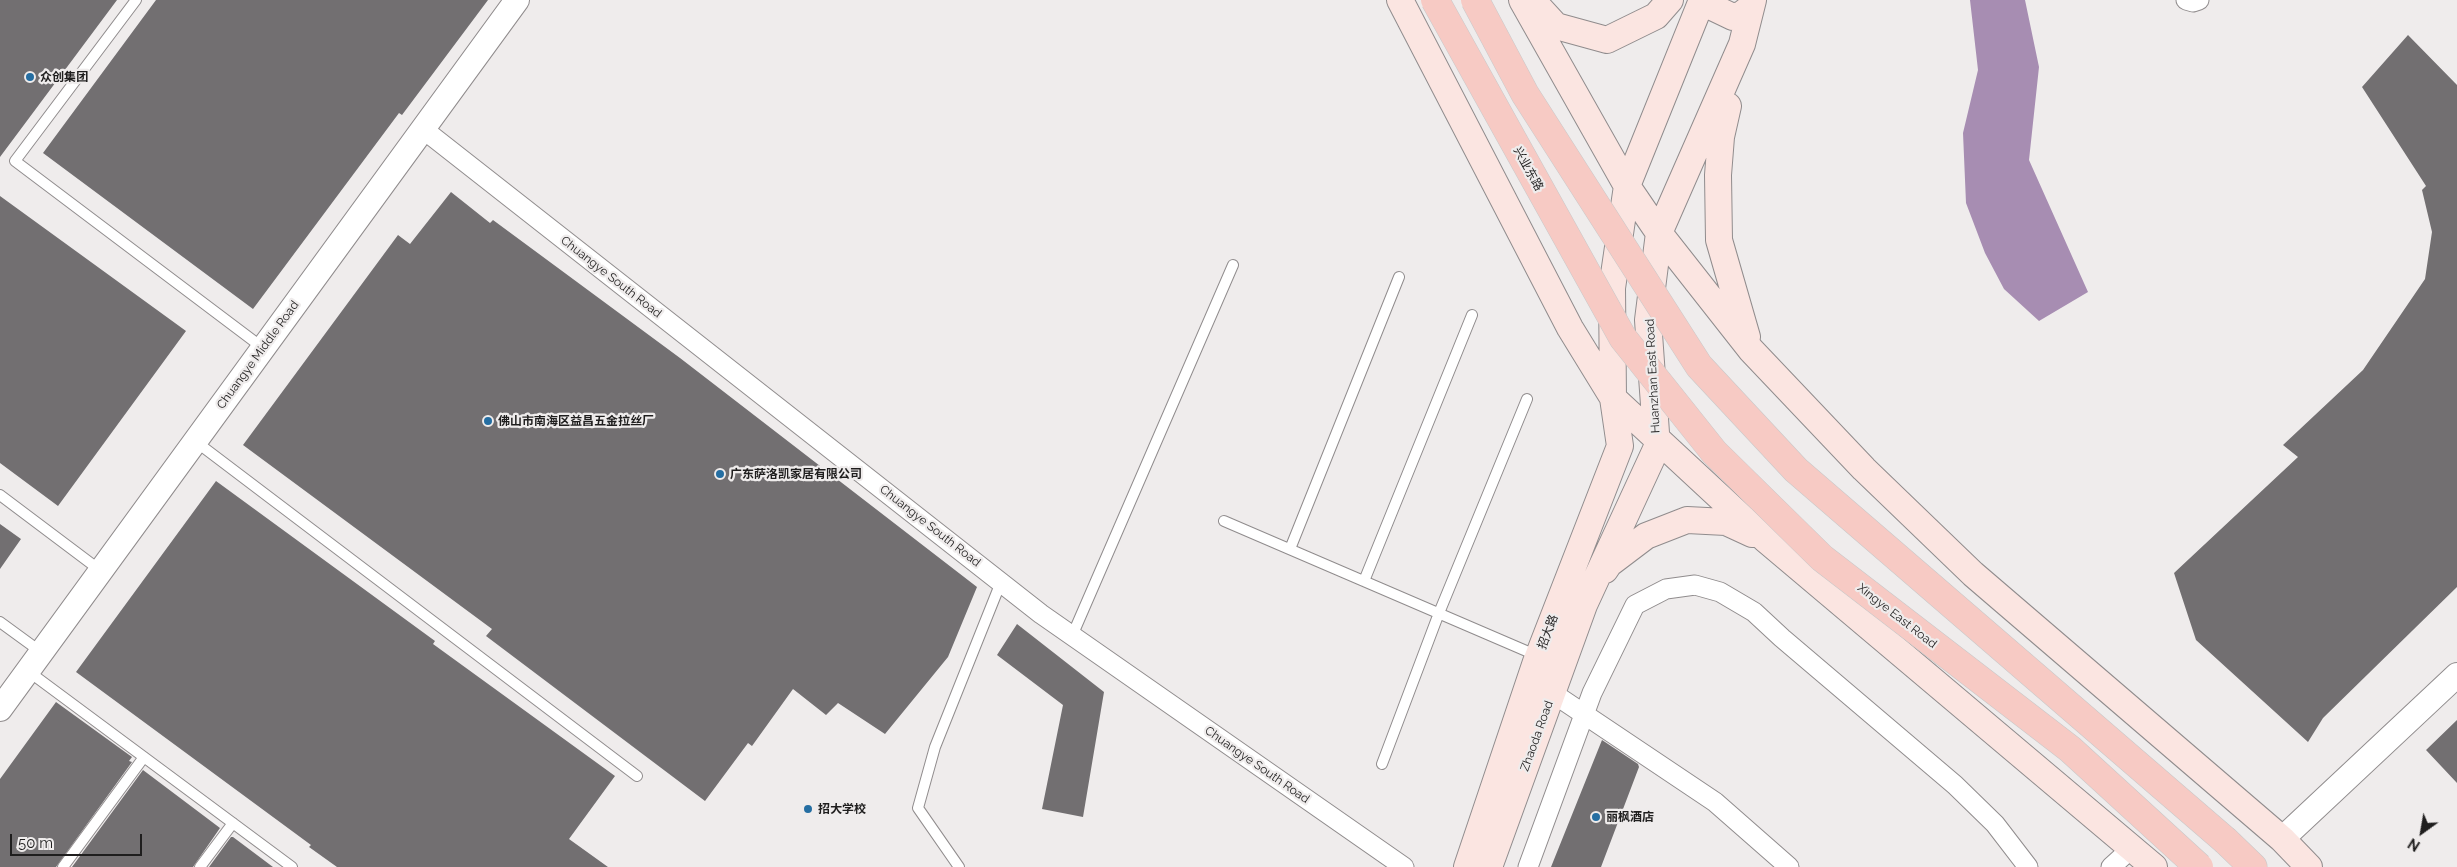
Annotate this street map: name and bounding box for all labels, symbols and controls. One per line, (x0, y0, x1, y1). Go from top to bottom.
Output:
place label: 众创集团 (40, 70, 88, 84)
marker: 众创集团 (24, 71, 36, 83)
street label: 兴业东路 (1510, 145, 1546, 193)
street label: Chuangye South Road (558, 233, 664, 321)
street label: Chuangye Middle Road (214, 298, 302, 412)
street label: Huanzhan East Road (1643, 318, 1663, 434)
place label: 佛山市南海区益昌五金拉丝厂 (498, 414, 654, 428)
marker: 佛山市南海区益昌五金拉丝厂 (482, 415, 494, 427)
place label: 广东萨洛凯家居有限公司 (730, 467, 862, 481)
marker: 广东萨洛凯家居有限公司 (714, 468, 726, 480)
street label: Chuangye South Road (877, 482, 983, 570)
street label: Xingye East Road (1855, 581, 1939, 651)
street label: 招大路 (1535, 613, 1561, 651)
street label: Zhaoda Road (1518, 699, 1556, 773)
street label: Chuangye South Road (1202, 724, 1312, 806)
place label: 招大学校 (818, 802, 866, 816)
marker: 招大学校 (802, 803, 814, 815)
north arrow (2397, 807, 2447, 857)
place label: 丽枫酒店 (1606, 810, 1654, 824)
marker: 丽枫酒店 (1590, 811, 1602, 823)
scale bar (12, 824, 145, 856)
text: 50 m (18, 834, 53, 852)
text: N (2405, 835, 2423, 854)

